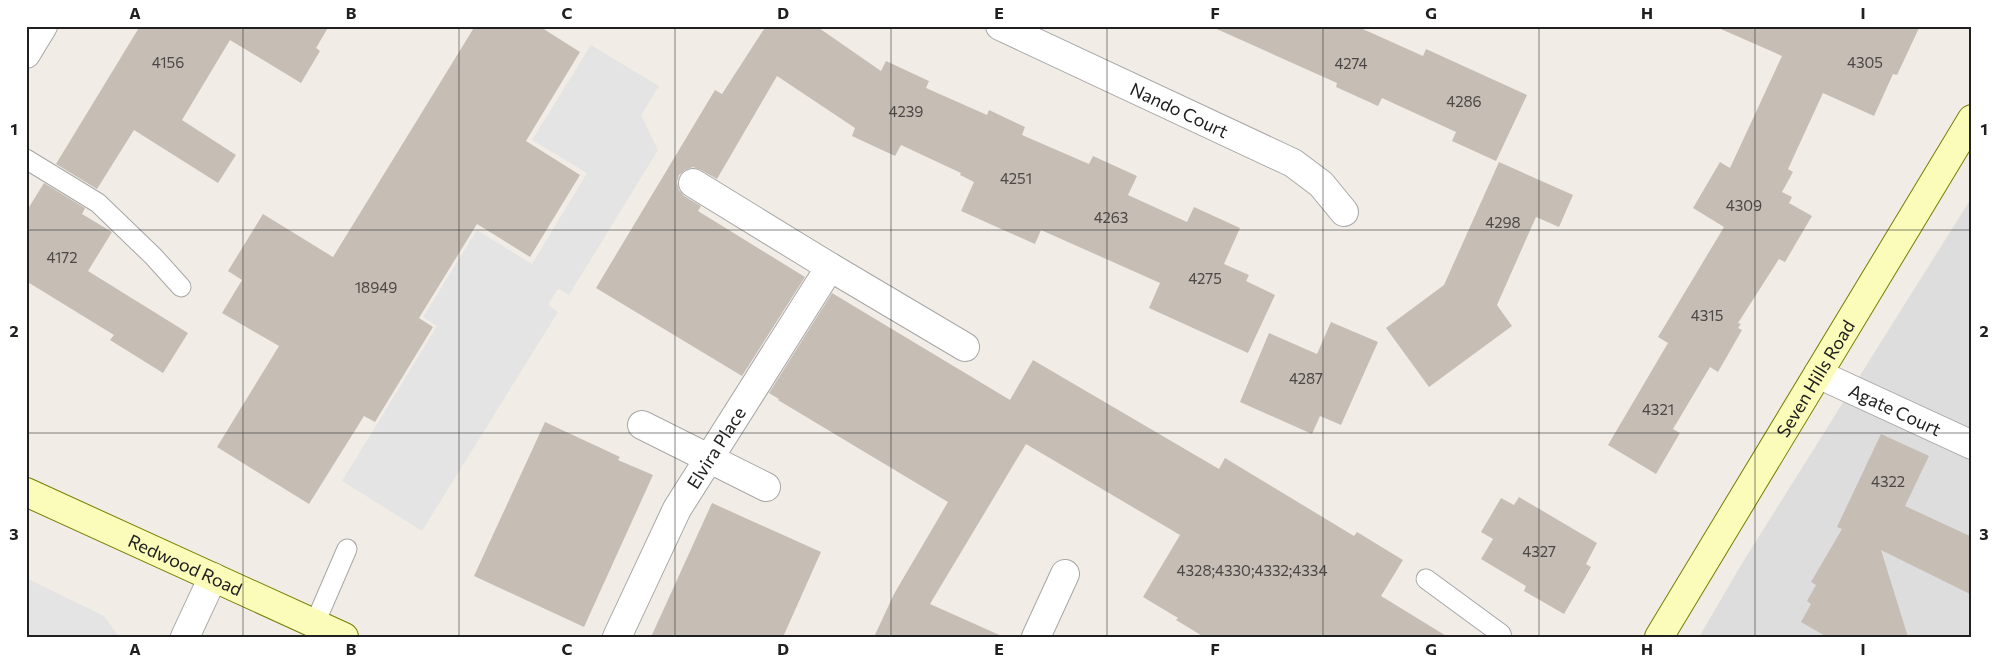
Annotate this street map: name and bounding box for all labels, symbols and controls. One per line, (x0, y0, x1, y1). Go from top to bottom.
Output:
text: A (129, 3, 141, 22)
text: B (346, 3, 357, 22)
text: C (562, 3, 573, 22)
text: D (777, 3, 789, 22)
text: E (994, 3, 1004, 22)
text: F (1210, 3, 1220, 22)
text: G (1425, 3, 1437, 22)
text: H (1641, 3, 1653, 22)
text: I (1860, 3, 1866, 22)
house number: 4156 (152, 53, 184, 71)
house number: 4305 (1847, 53, 1883, 71)
house number: 4274 (1334, 54, 1368, 72)
street label: Nando Court (1127, 78, 1232, 142)
house number: 4286 (1446, 92, 1482, 110)
house number: 4239 (889, 102, 923, 120)
text: 1 (10, 119, 18, 138)
text: 1 (1980, 119, 1988, 138)
house number: 4251 (1000, 169, 1032, 187)
house number: 4309 (1726, 196, 1762, 214)
house number: 4263 (1094, 208, 1128, 226)
house number: 4298 (1485, 213, 1521, 231)
house number: 4172 (46, 248, 78, 266)
house number: 4275 (1188, 269, 1222, 287)
house number: 18949 (355, 278, 397, 296)
house number: 4315 (1691, 306, 1723, 324)
street label: Seven Hills Road (1771, 316, 1859, 441)
text: 2 (9, 321, 19, 340)
text: 2 (1979, 321, 1989, 340)
house number: 4287 (1289, 369, 1323, 387)
street label: Agate Court (1846, 379, 1945, 440)
house number: 4321 (1642, 400, 1674, 418)
street label: Elvira Place (682, 403, 750, 493)
house number: 4322 (1871, 472, 1905, 490)
text: 3 (9, 524, 19, 543)
text: 3 (1979, 524, 1989, 543)
street label: Redwood Road (125, 529, 246, 600)
house number: 4327 (1522, 542, 1556, 560)
house number: 4328;4330;4332;4334 (1177, 561, 1327, 579)
text: A (129, 639, 141, 658)
text: B (346, 639, 357, 658)
text: C (562, 639, 573, 658)
text: D (777, 639, 789, 658)
text: E (994, 639, 1004, 658)
text: F (1210, 639, 1220, 658)
text: G (1425, 639, 1437, 658)
text: H (1641, 639, 1653, 658)
text: I (1860, 639, 1866, 658)

